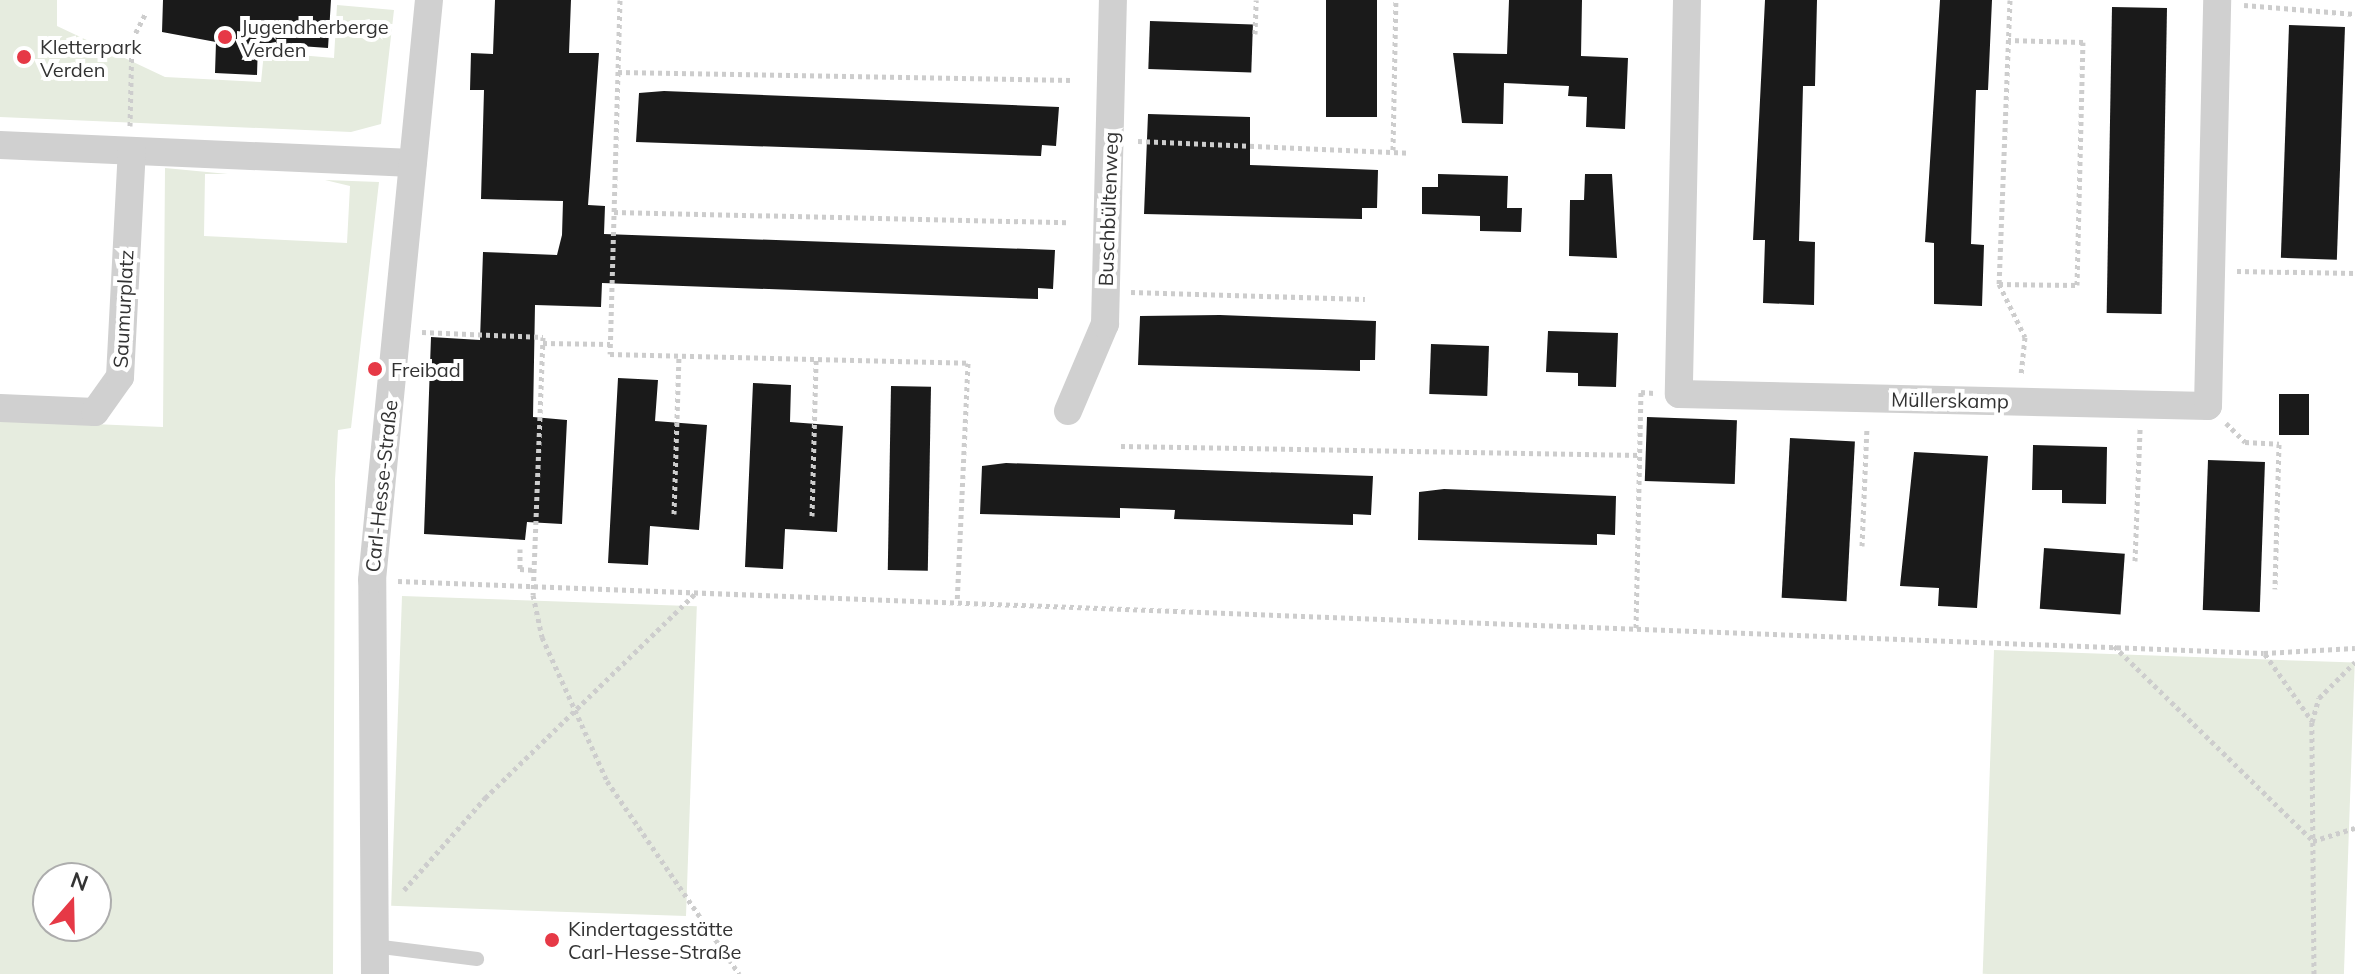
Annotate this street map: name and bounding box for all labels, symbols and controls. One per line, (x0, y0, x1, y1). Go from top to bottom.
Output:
place label: Jugendherberge Verden (241, 14, 389, 61)
marker: Jugendherberge Verden (216, 28, 234, 46)
place label: Kletterpark Verden (40, 34, 142, 81)
marker: Kletterpark Verden (15, 48, 33, 66)
street label: Buschbültenweg (1093, 131, 1123, 287)
street label: Saumurplatz (108, 249, 138, 369)
place label: Freibad (391, 357, 461, 381)
marker: Freibad (366, 360, 384, 378)
street label: Müllerskamp (1891, 387, 2009, 413)
street label: Carl-Hesse-Straße (360, 399, 402, 573)
north arrow (32, 862, 112, 942)
text: N (67, 865, 92, 897)
place label: Kindertagesstätte Carl-Hesse-Straße (568, 916, 741, 963)
marker: Kindertagesstätte Carl-Hesse-Straße (543, 931, 561, 949)

